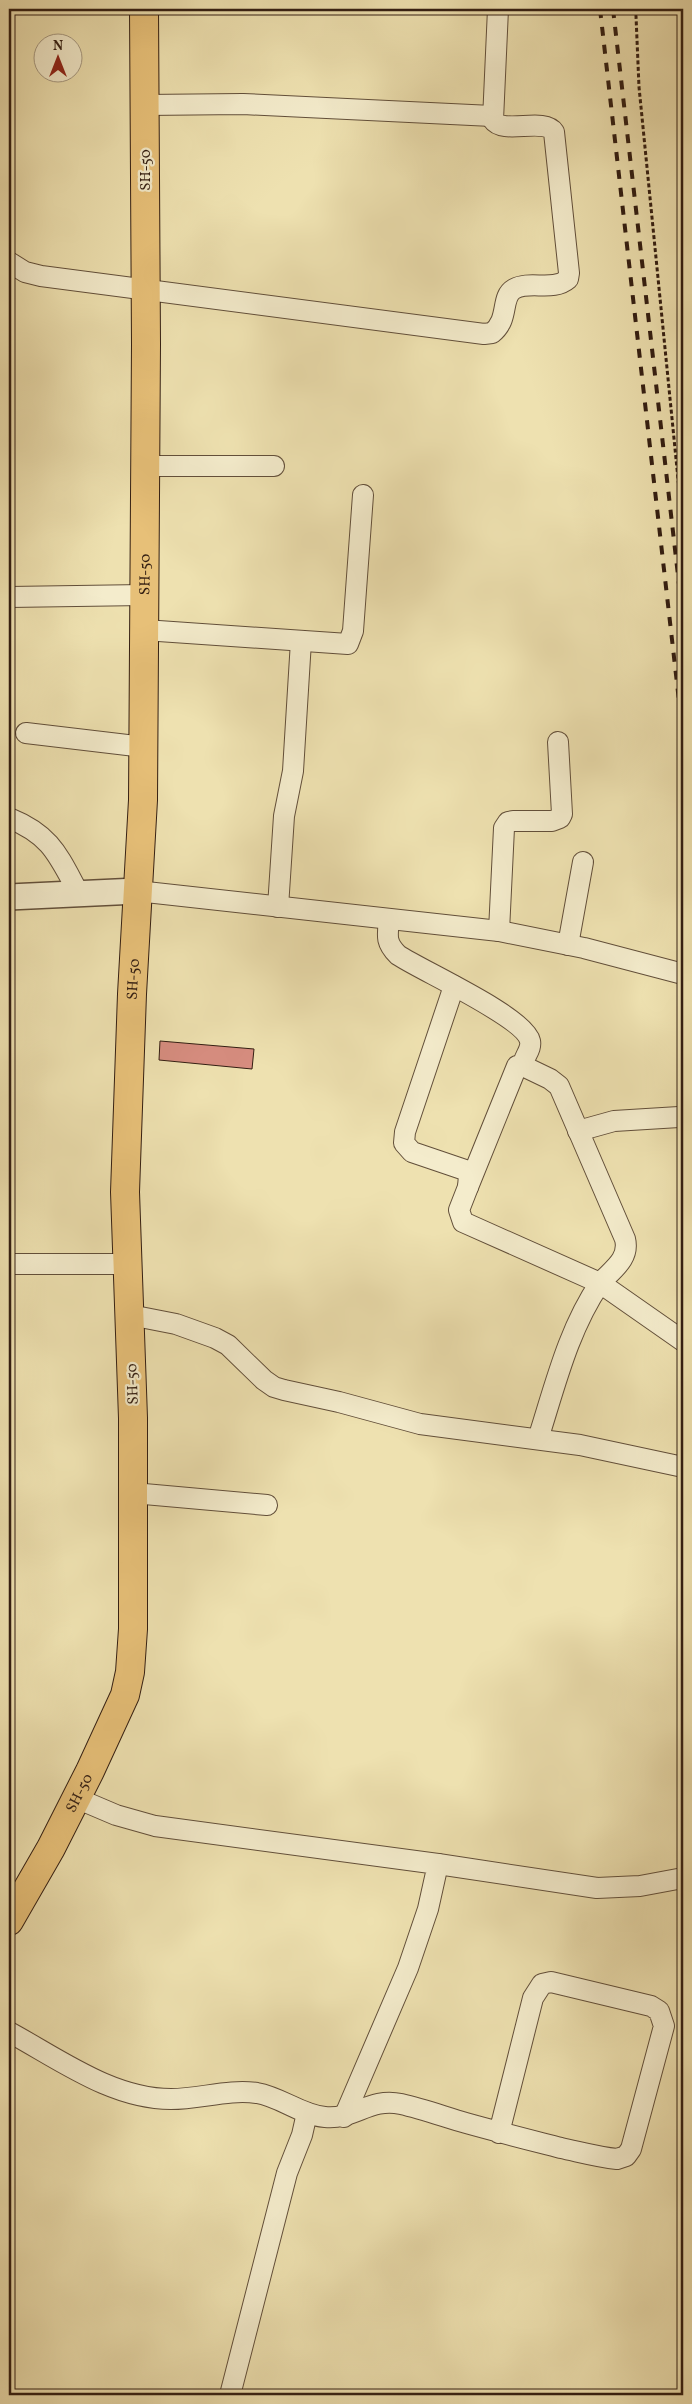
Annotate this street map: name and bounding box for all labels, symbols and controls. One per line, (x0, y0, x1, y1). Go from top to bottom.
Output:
north arrow (32, 32, 82, 82)
text: N (53, 37, 63, 56)
street label: SH-50 (136, 149, 157, 191)
street label: SH-50 (135, 554, 157, 595)
street label: SH-50 (123, 958, 146, 1000)
street label: SH-50 (122, 1363, 145, 1405)
street label: SH-50 (62, 1770, 99, 1817)

